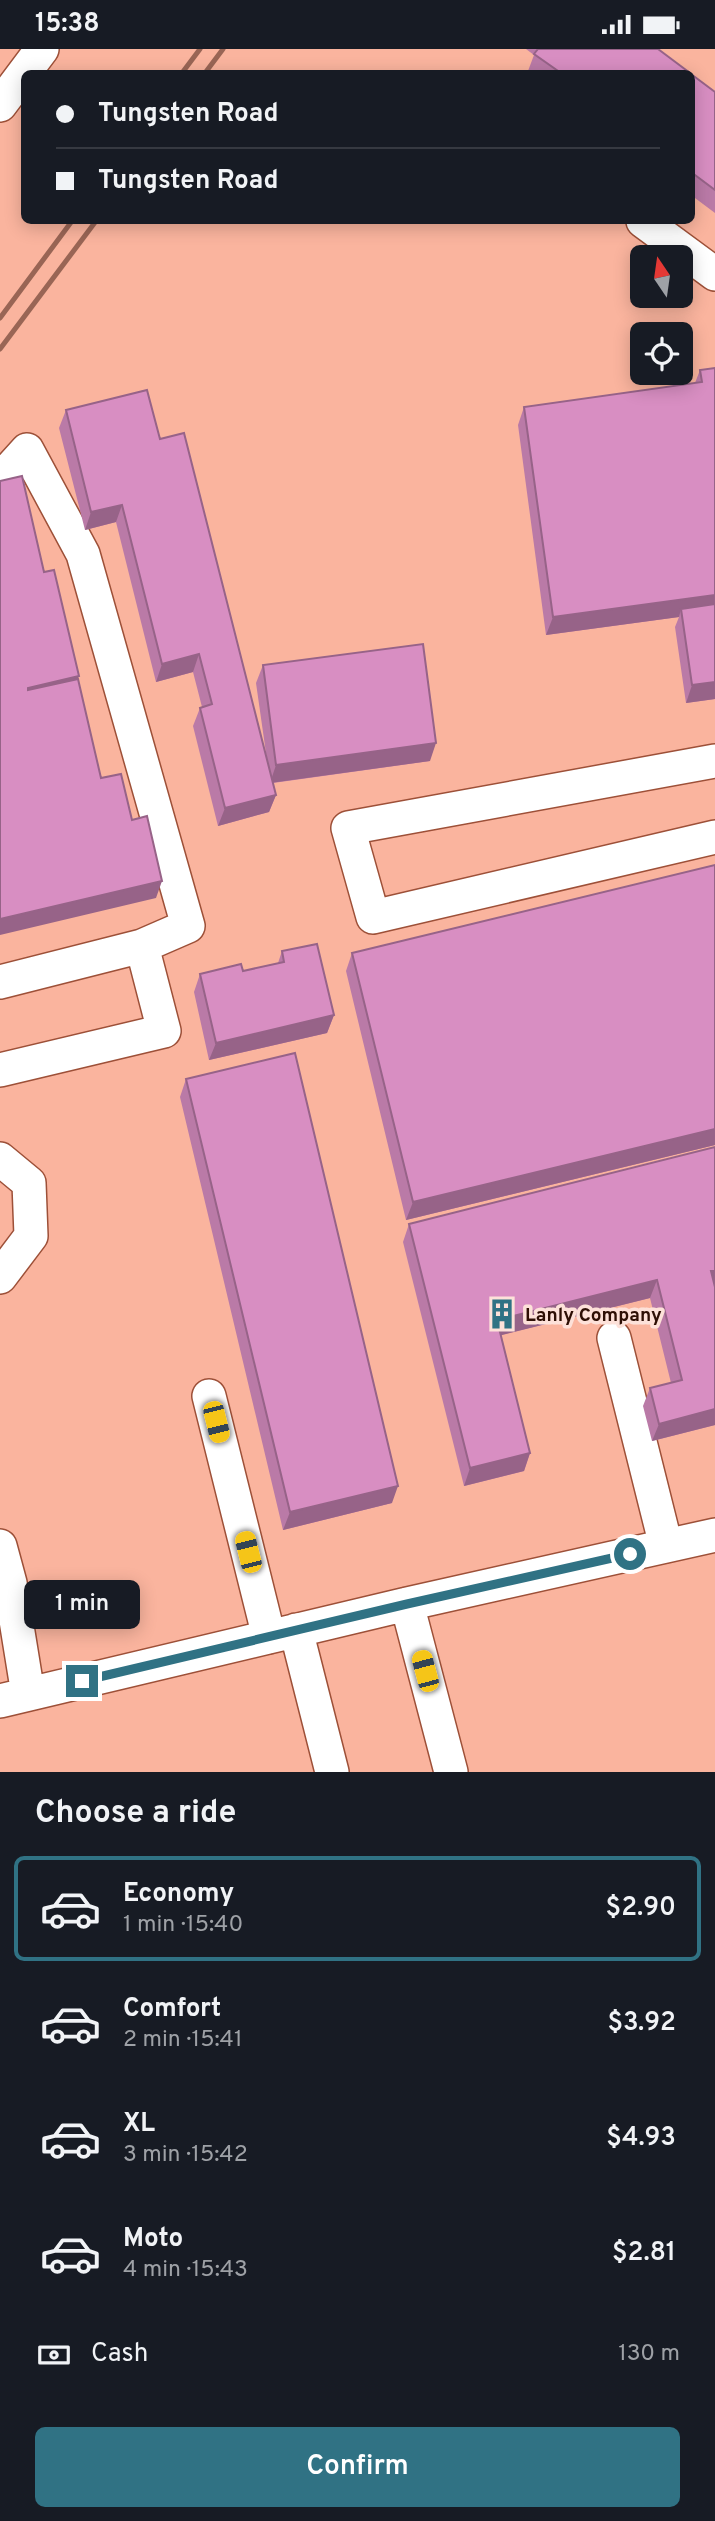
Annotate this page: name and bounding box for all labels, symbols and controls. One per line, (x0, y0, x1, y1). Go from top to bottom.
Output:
text: 15:38 (35, 8, 100, 41)
text: Tungsten Road (98, 98, 278, 131)
text: Tungsten Road (98, 165, 278, 198)
north arrow (630, 245, 693, 308)
map controls (630, 245, 693, 385)
button: locate (630, 322, 693, 385)
building icon: Lanly Company (485, 1297, 519, 1331)
place label: Lanly Company (525, 1304, 662, 1328)
car (201, 1399, 232, 1445)
car (233, 1529, 264, 1575)
route start (614, 1538, 646, 1570)
callout: 1 min (24, 1579, 140, 1629)
text: 1 min (55, 1590, 109, 1619)
car (410, 1648, 441, 1694)
route end (66, 1665, 98, 1697)
text: Choose a ride (35, 1794, 236, 1834)
icon: car (39, 1877, 102, 1940)
text: Economy (123, 1878, 234, 1911)
text: $2.90 (606, 1892, 676, 1925)
text: 1 min · 15:40 (123, 1911, 243, 1940)
icon: car (39, 1992, 102, 2055)
text: Comfort (123, 1993, 221, 2026)
text: $3.92 (607, 2007, 676, 2040)
text: 2 min · 15:41 (123, 2026, 242, 2055)
icon: car (39, 2107, 102, 2170)
text: XL (123, 2108, 155, 2141)
text: $4.93 (606, 2122, 676, 2155)
text: 3 min · 15:42 (123, 2141, 248, 2170)
icon: car (39, 2222, 102, 2285)
text: Moto (123, 2223, 183, 2256)
text: $2.81 (612, 2237, 676, 2270)
text: 4 min · 15:43 (123, 2256, 248, 2285)
icon: cash (35, 2336, 73, 2374)
text: Cash (91, 2338, 148, 2371)
text: 130 m (618, 2340, 680, 2369)
button: Confirm (35, 2427, 680, 2507)

